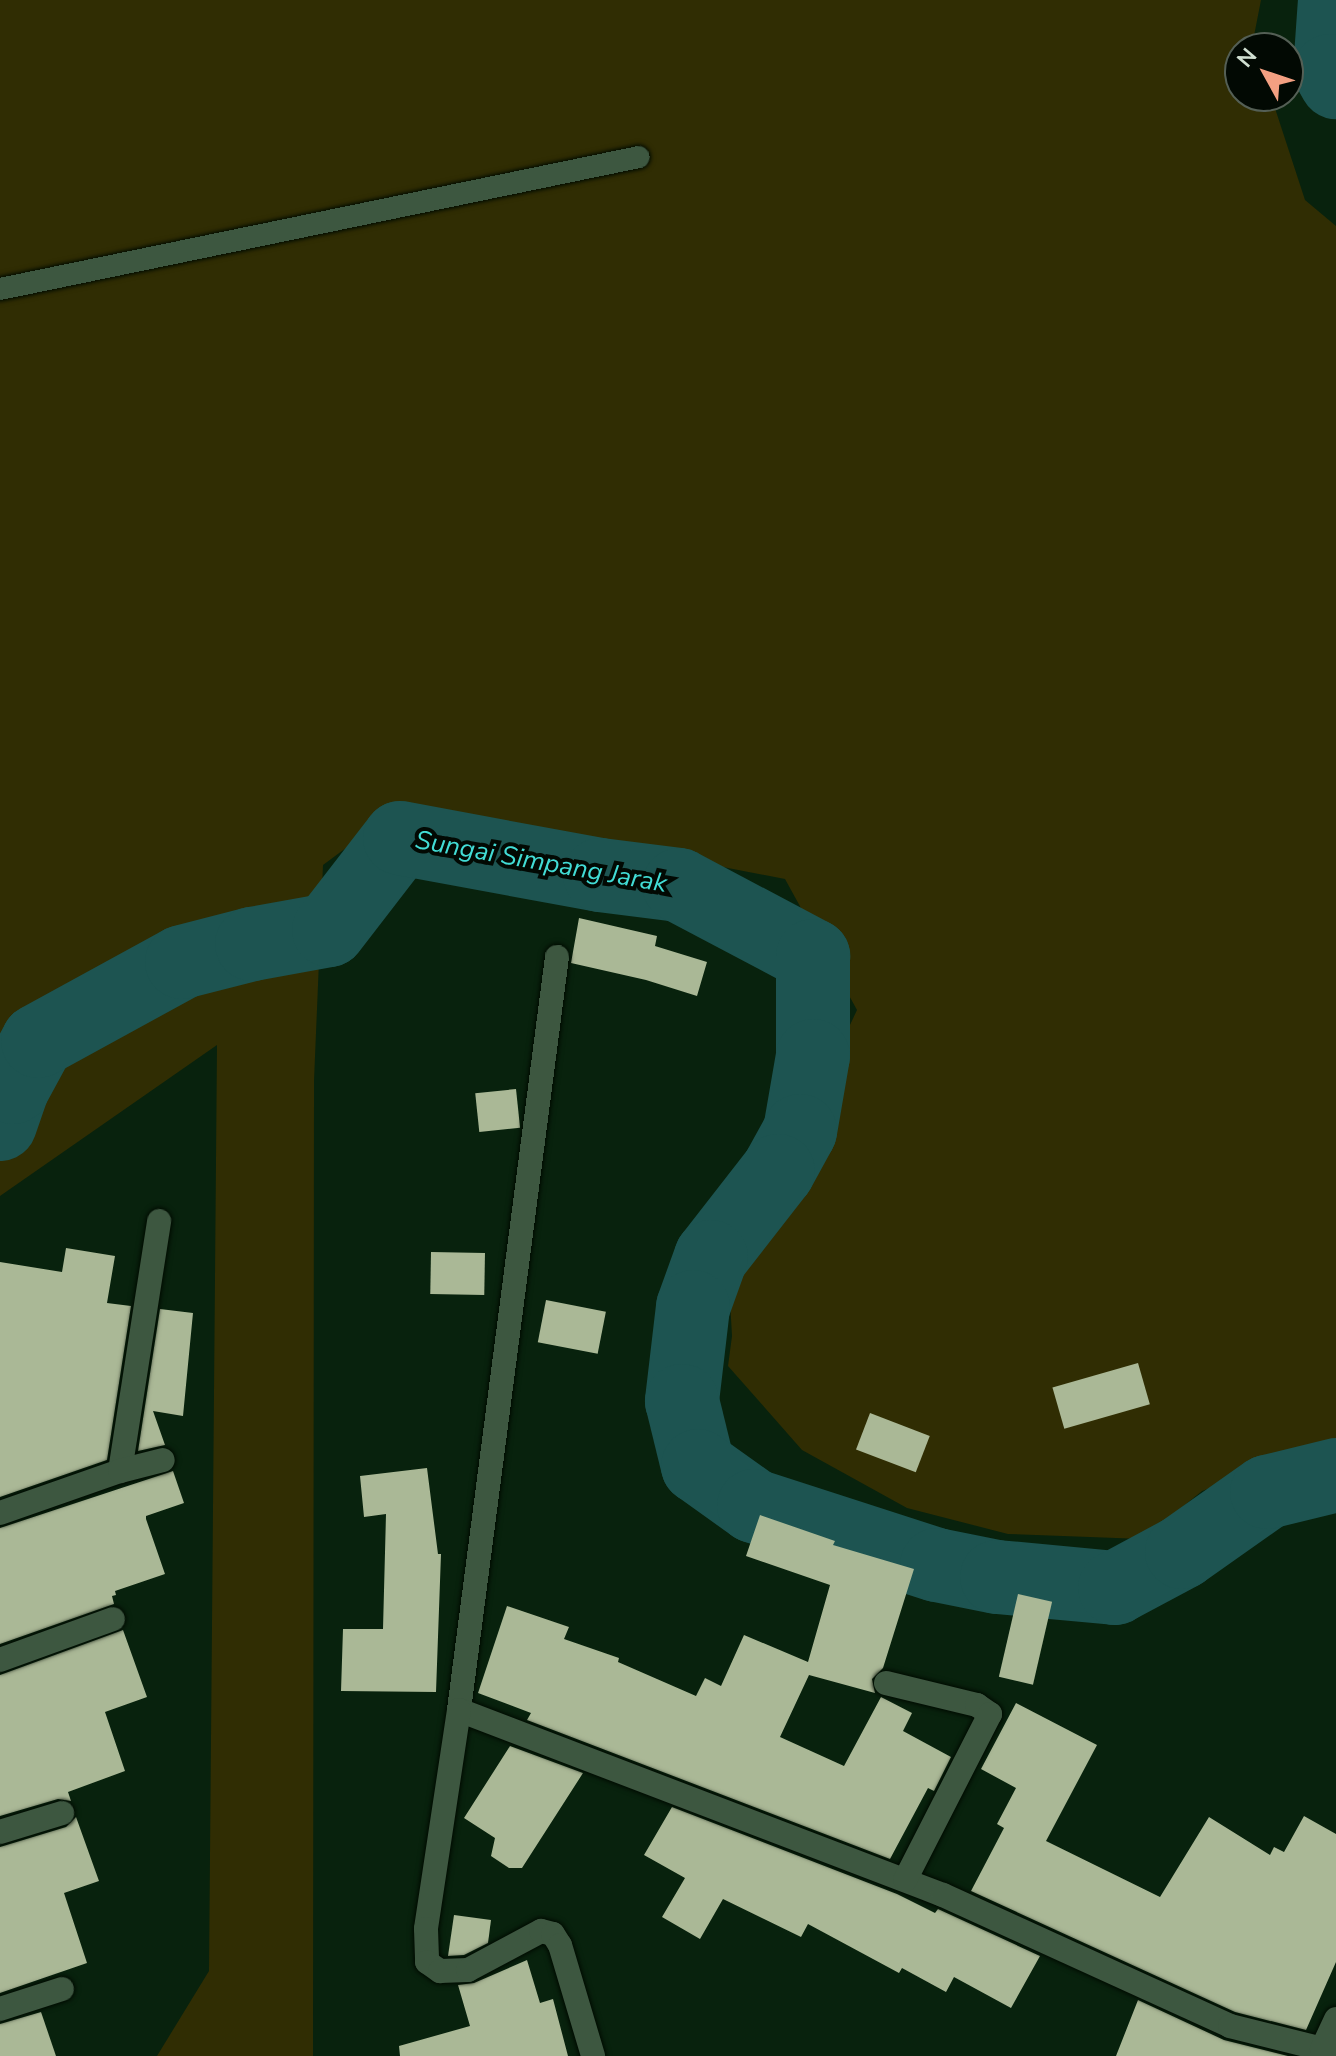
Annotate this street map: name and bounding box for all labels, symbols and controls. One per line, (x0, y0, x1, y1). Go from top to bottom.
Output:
north arrow (1224, 32, 1304, 112)
text: N (1230, 42, 1264, 74)
water label: Sungai Simpang Jarak (413, 824, 669, 900)

